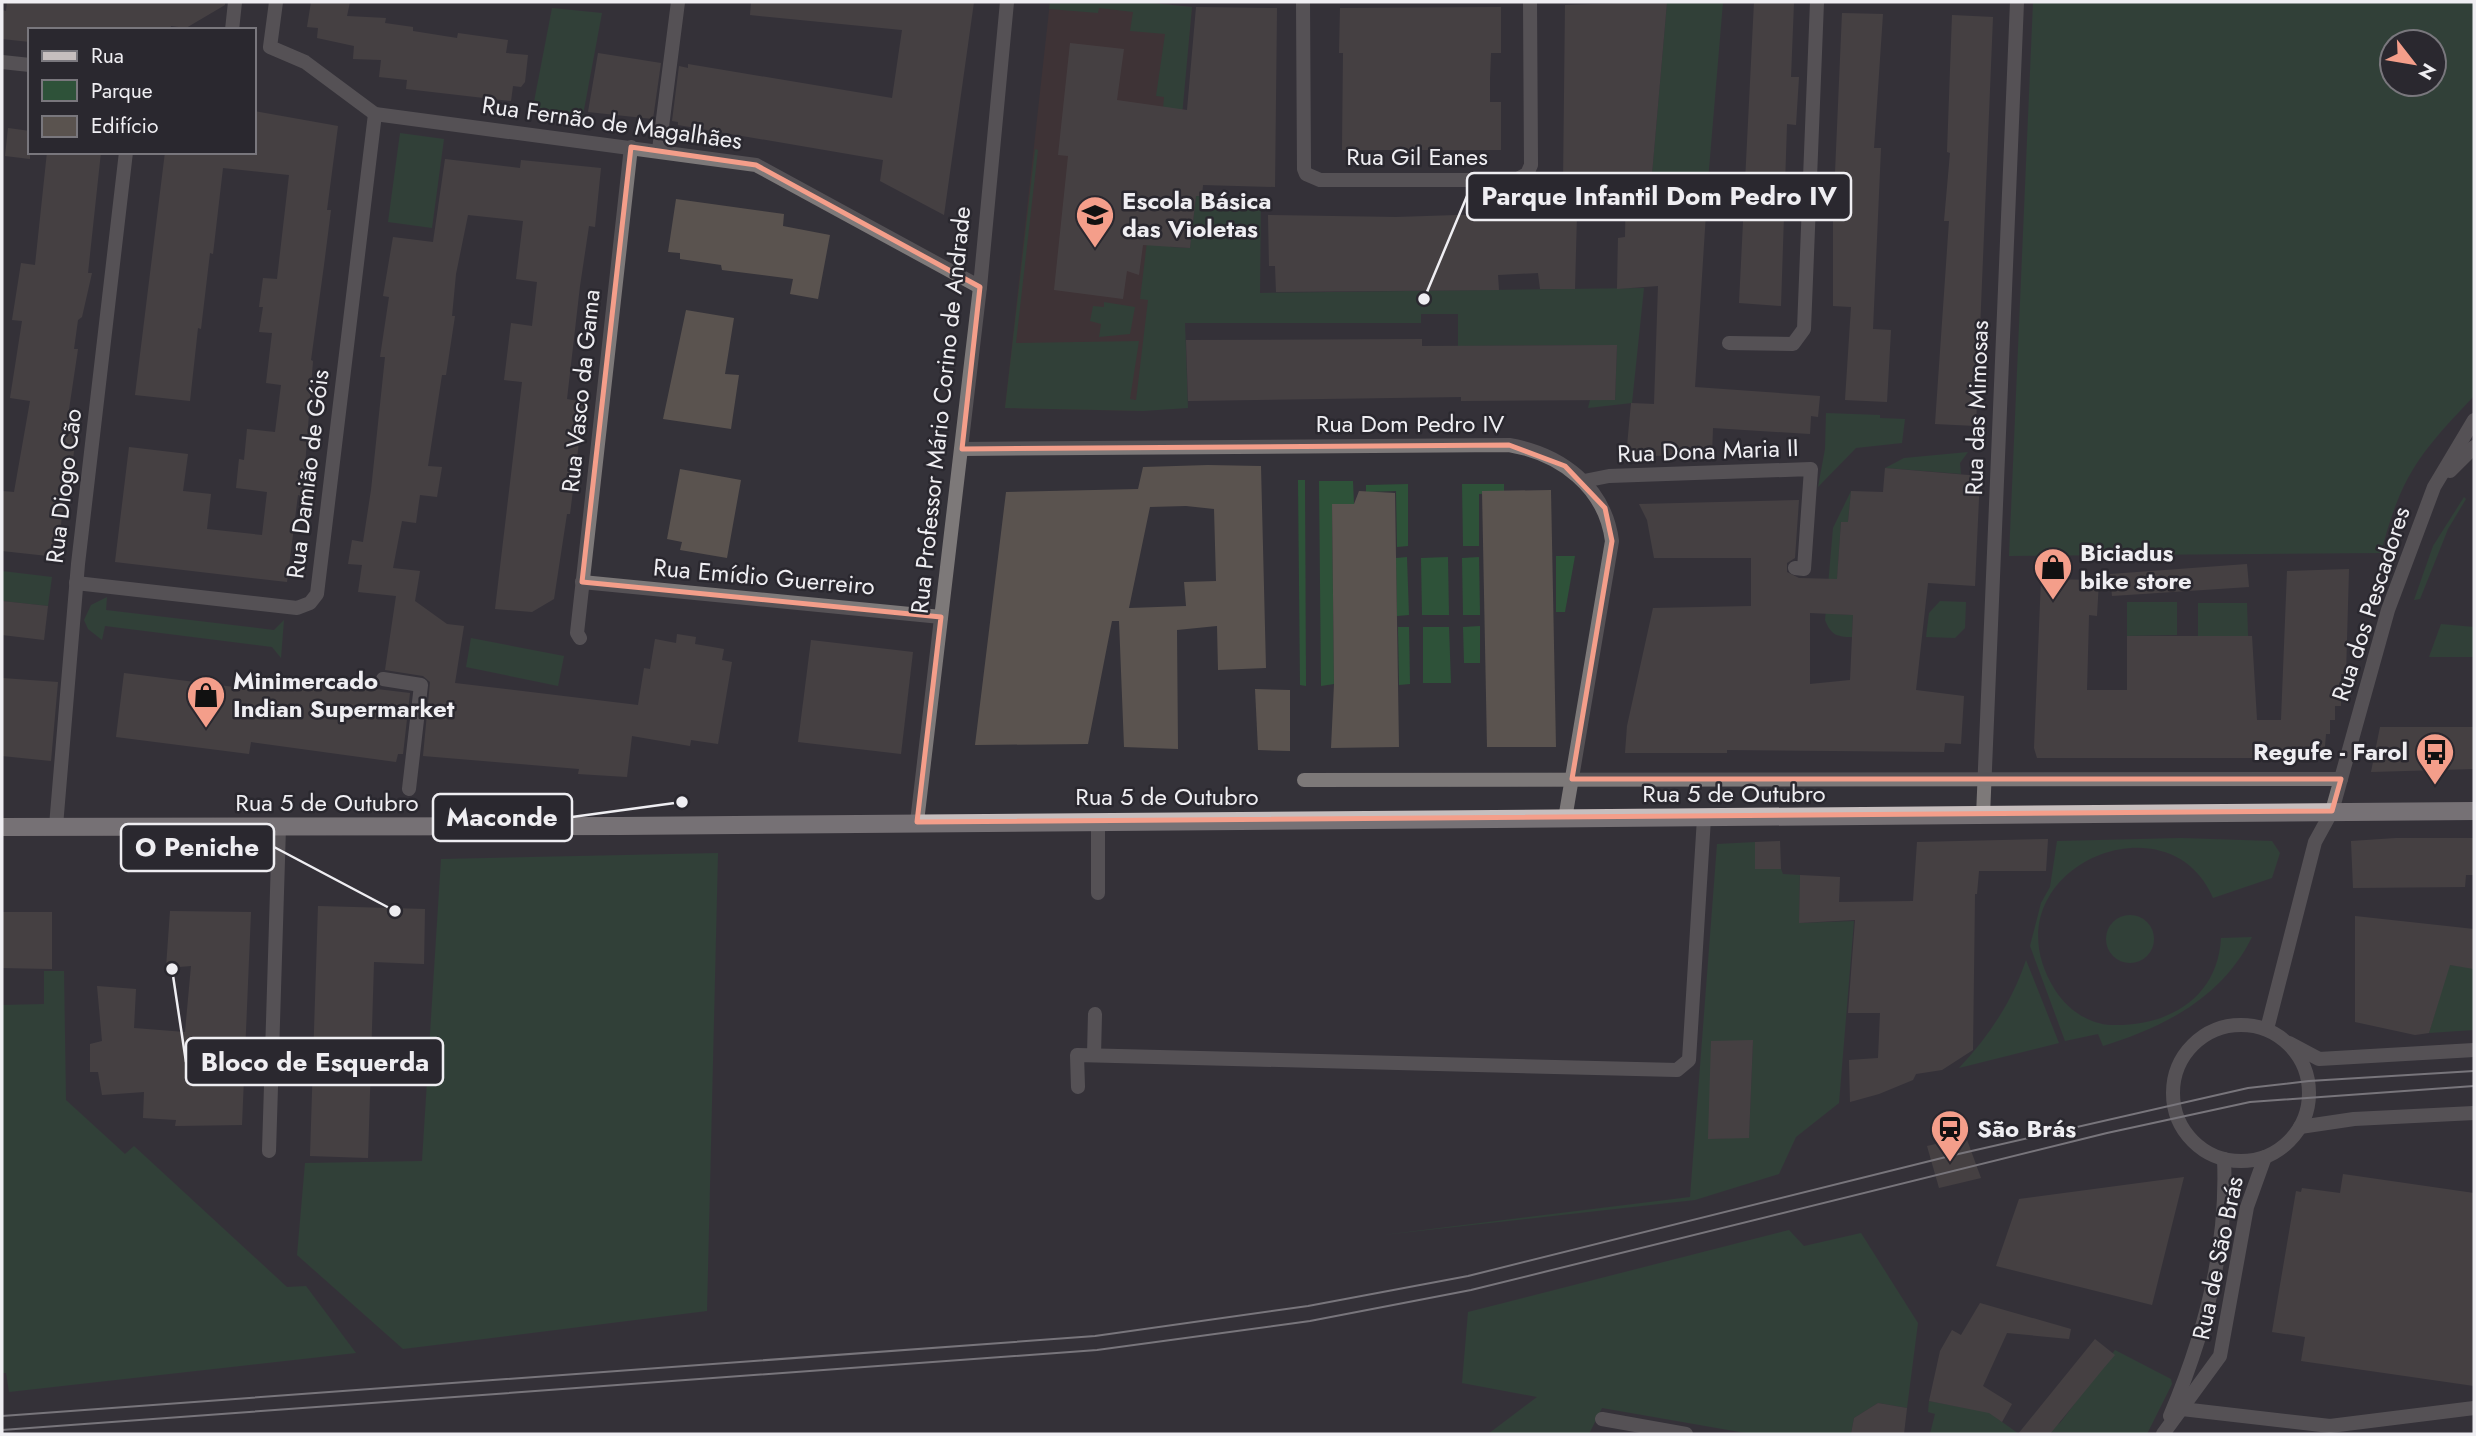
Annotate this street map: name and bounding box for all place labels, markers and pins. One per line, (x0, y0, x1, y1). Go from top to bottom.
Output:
callout: Parque Infantil Dom Pedro IV (1467, 173, 1851, 220)
place label: Escola Básica das Violetas (1122, 183, 1271, 246)
school or university icon: Escola Básica das Violetas (1074, 194, 1116, 249)
place label: Biciadus bike store (2080, 535, 2192, 598)
shop icon: Biciadus bike store (2032, 546, 2074, 601)
place label: Minimercado Indian Supermarket (233, 663, 455, 726)
shop icon: Minimercado Indian Supermarket (185, 674, 227, 729)
bus stop icon: Regufe - Farol (2414, 731, 2456, 786)
place label: Regufe - Farol (2253, 734, 2408, 769)
callout: Maconde (433, 794, 572, 841)
callout: O Peniche (121, 824, 274, 871)
callout: Bloco de Esquerda (186, 1038, 443, 1085)
station icon: São Brás (1929, 1108, 1971, 1163)
place label: São Brás (1977, 1111, 2076, 1146)

